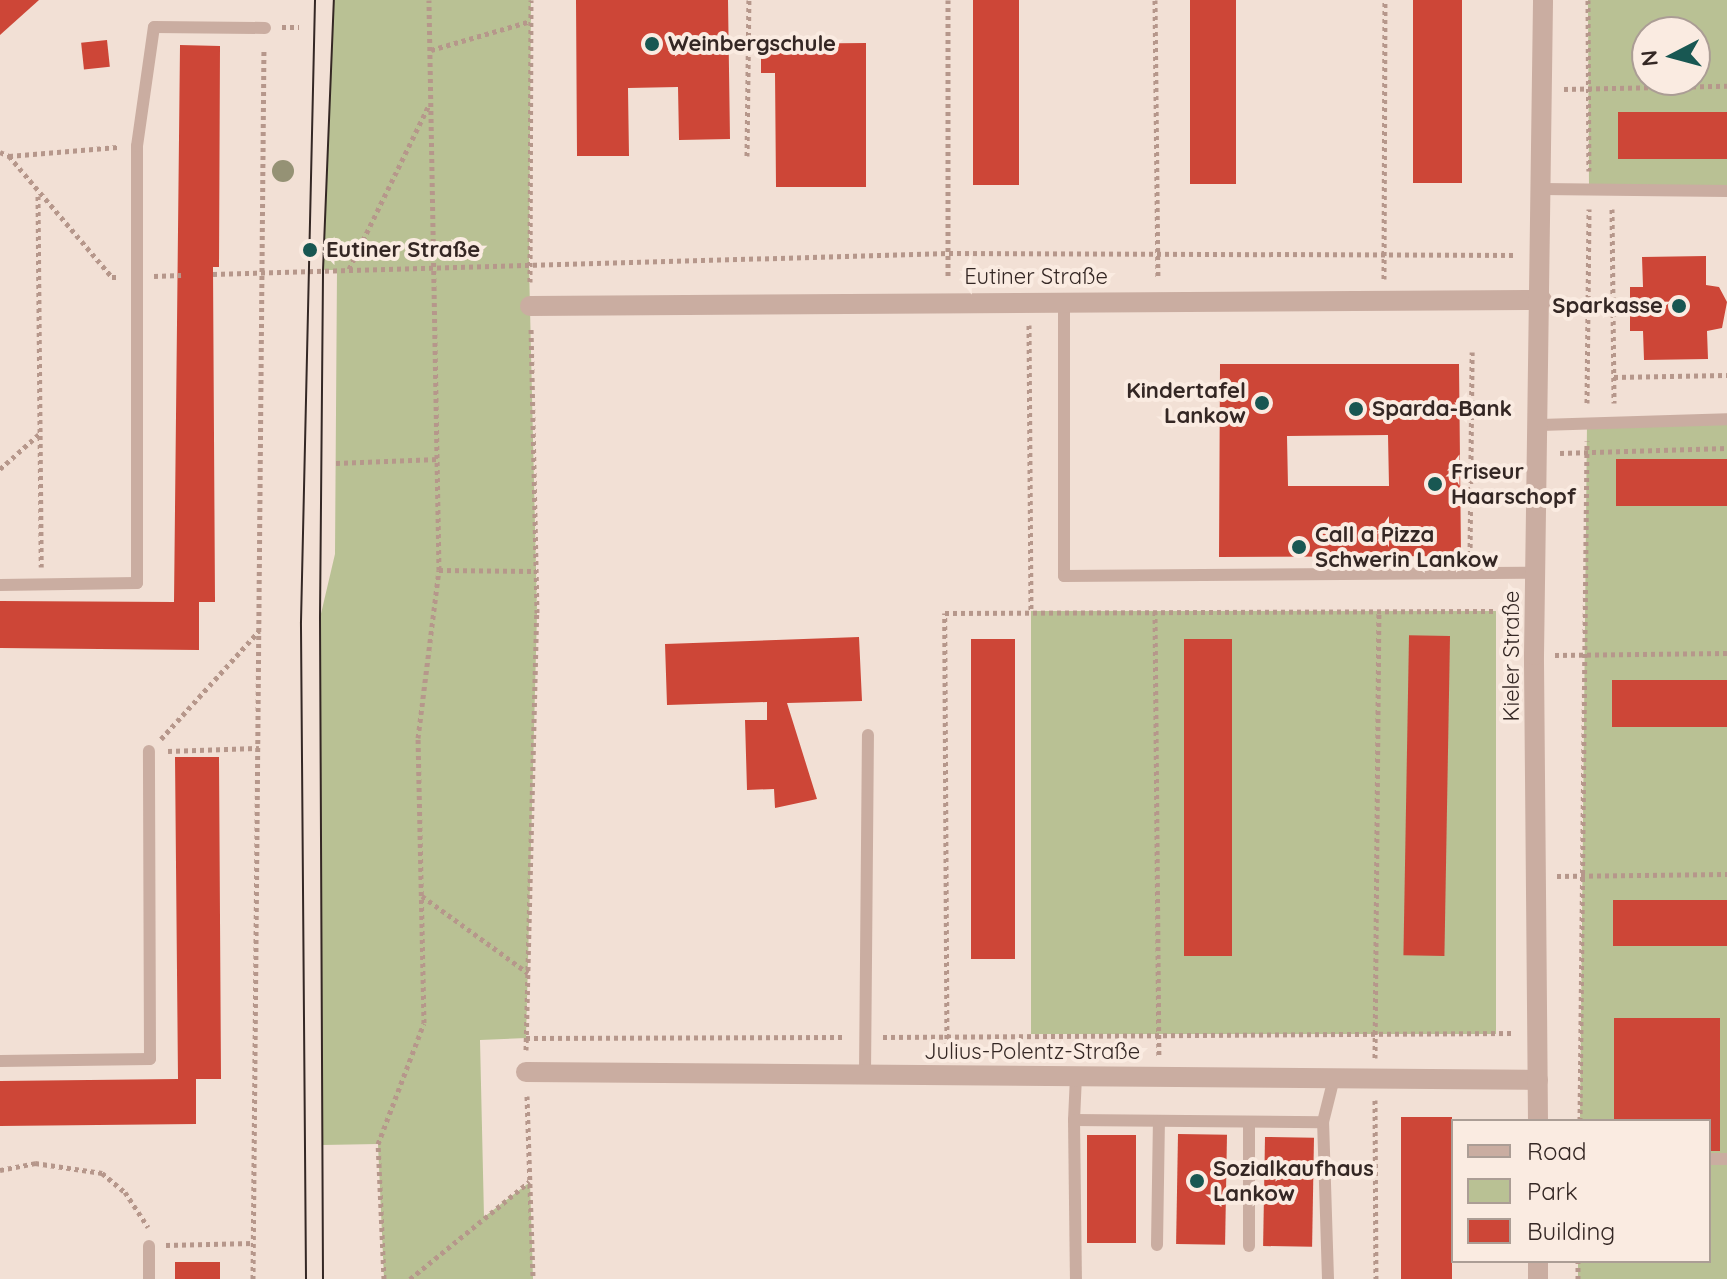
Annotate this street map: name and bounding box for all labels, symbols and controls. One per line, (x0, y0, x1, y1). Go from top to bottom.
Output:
north arrow (1631, 16, 1711, 96)
place label: Weinbergschule (668, 31, 836, 57)
marker: Weinbergschule (643, 35, 661, 53)
text: N (1634, 49, 1664, 68)
place label: Eutiner Straße (326, 237, 480, 263)
marker: Eutiner Straße (301, 241, 319, 259)
street label: Eutiner Straße (964, 264, 1108, 290)
place label: Sparkasse (1552, 293, 1663, 319)
marker: Sparkasse (1670, 297, 1688, 315)
place label: Kindertafel Lankow (1126, 377, 1246, 428)
marker: Kindertafel Lankow (1253, 394, 1271, 412)
place label: Sparda-Bank (1372, 396, 1512, 422)
marker: Sparda-Bank (1347, 400, 1365, 418)
place label: Friseur Haarschopf (1451, 458, 1576, 510)
marker: Friseur Haarschopf (1426, 475, 1444, 493)
place label: Call a Pizza Schwerin Lankow (1315, 521, 1498, 572)
marker: Call a Pizza Schwerin Lankow (1290, 538, 1308, 556)
street label: Kieler Straße (1499, 591, 1525, 721)
street label: Julius-Polentz-Straße (924, 1039, 1140, 1065)
legend (1451, 1119, 1711, 1263)
text: Road (1527, 1136, 1587, 1166)
place label: Sozialkaufhaus Lankow (1213, 1155, 1374, 1206)
marker: Sozialkaufhaus Lankow (1188, 1172, 1206, 1190)
text: Park (1527, 1176, 1578, 1206)
text: Building (1527, 1216, 1615, 1246)

